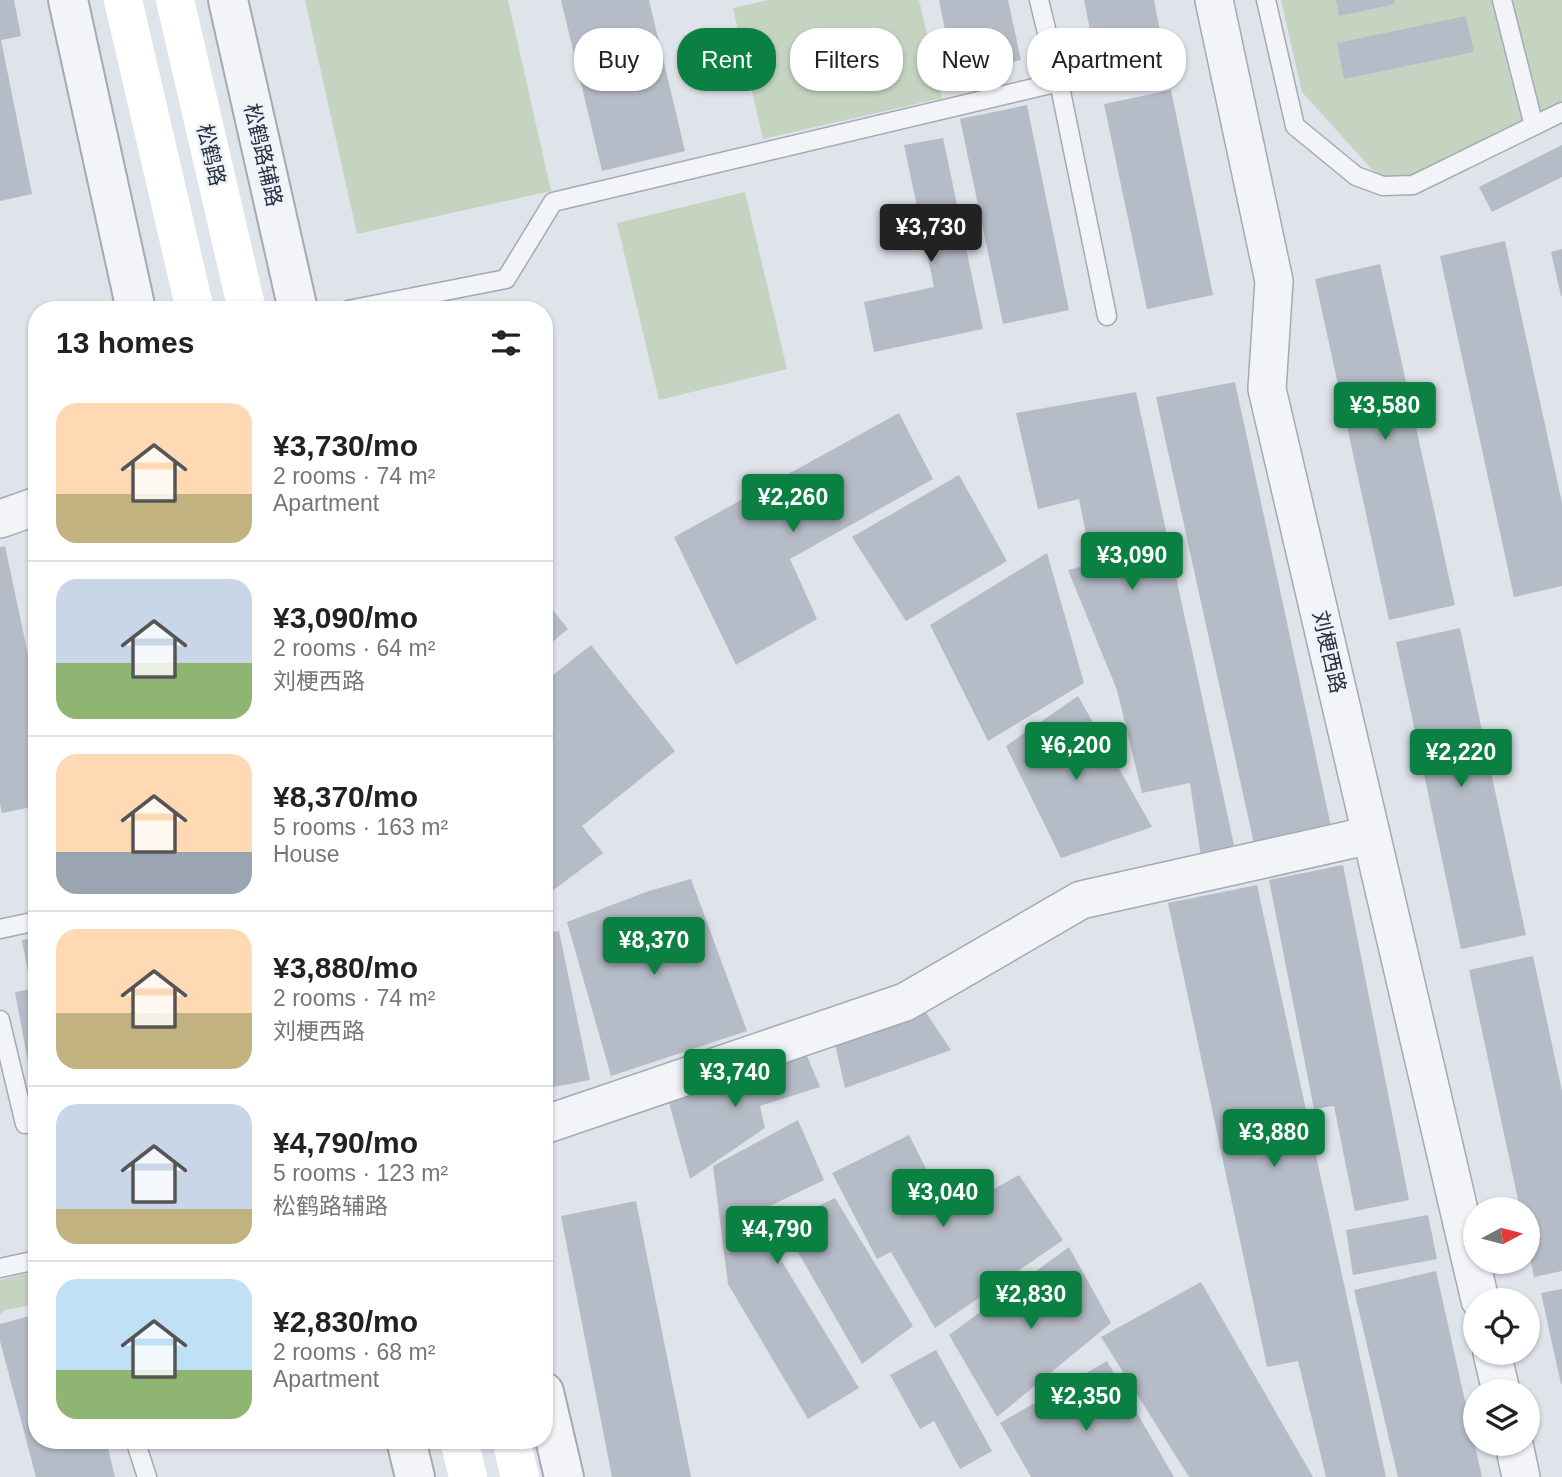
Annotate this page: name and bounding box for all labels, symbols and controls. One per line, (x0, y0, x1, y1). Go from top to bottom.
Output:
chip: Buy (574, 28, 663, 91)
chip: Rent (677, 28, 776, 91)
chip: Filters (790, 28, 903, 91)
chip: New (917, 28, 1013, 91)
chip: Apartment (1027, 28, 1186, 91)
street label: 松鹤路辅路 (240, 101, 287, 209)
street label: 松鹤路 (193, 122, 230, 188)
pin: ¥3,730 (874, 204, 988, 264)
text: ¥3,730 (896, 214, 966, 240)
icon: filters (487, 324, 525, 362)
text: 13 homes (56, 326, 194, 359)
pin: ¥3,580 (1328, 382, 1442, 442)
text: ¥3,580 (1350, 392, 1420, 418)
text: ¥3,730/mo (273, 429, 418, 462)
icon: home (112, 431, 196, 515)
text: 2 rooms · 74 m² (273, 463, 435, 489)
pin: ¥2,260 (736, 475, 850, 534)
text: ¥2,260 (758, 484, 828, 510)
text: Apartment (273, 490, 379, 516)
pin: ¥3,090 (1075, 532, 1189, 592)
text: ¥3,090 (1097, 542, 1167, 568)
text: ¥3,090/mo (273, 601, 418, 634)
icon: home (112, 607, 196, 691)
street label: 刘梗西路 (1309, 608, 1350, 695)
text: 2 rooms · 64 m² (273, 635, 435, 661)
text: 刘梗西路 (273, 668, 365, 694)
pin: ¥6,200 (1019, 722, 1133, 782)
pin: ¥2,220 (1404, 730, 1518, 789)
text: ¥6,200 (1041, 732, 1111, 758)
text: ¥2,220 (1426, 739, 1496, 765)
text: ¥8,370/mo (273, 780, 418, 813)
icon: home (112, 782, 196, 866)
text: 5 rooms · 163 m² (273, 814, 448, 840)
text: House (273, 841, 339, 867)
pin: ¥8,370 (597, 918, 711, 977)
text: ¥8,370 (619, 927, 689, 953)
text: ¥3,880/mo (273, 951, 418, 984)
icon: home (112, 957, 196, 1041)
text: 2 rooms · 74 m² (273, 985, 435, 1011)
text: 刘梗西路 (273, 1018, 365, 1044)
pin: ¥3,740 (678, 1050, 792, 1109)
text: ¥3,740 (700, 1059, 770, 1085)
pin: ¥3,880 (1217, 1110, 1331, 1169)
text: ¥3,880 (1239, 1119, 1309, 1145)
text: ¥4,790/mo (273, 1126, 418, 1159)
icon: home (112, 1132, 196, 1216)
text: 5 rooms · 123 m² (273, 1160, 448, 1186)
pin: ¥3,040 (886, 1170, 1000, 1229)
text: ¥3,040 (908, 1179, 978, 1205)
text: 松鹤路辅路 (273, 1193, 388, 1219)
north arrow (1463, 1197, 1540, 1274)
map controls (1463, 1197, 1540, 1456)
pin: ¥4,790 (720, 1206, 834, 1266)
text: ¥4,790 (742, 1216, 812, 1242)
pin: ¥2,830 (974, 1272, 1088, 1331)
text: ¥2,830 (996, 1281, 1066, 1307)
button: locate (1463, 1288, 1540, 1365)
text: ¥2,830/mo (273, 1305, 418, 1338)
icon: home (112, 1307, 196, 1391)
text: 2 rooms · 68 m² (273, 1339, 435, 1365)
text: Apartment (273, 1366, 379, 1392)
pin: ¥2,350 (1029, 1374, 1143, 1433)
button: layers (1463, 1379, 1540, 1456)
text: ¥2,350 (1051, 1383, 1121, 1409)

